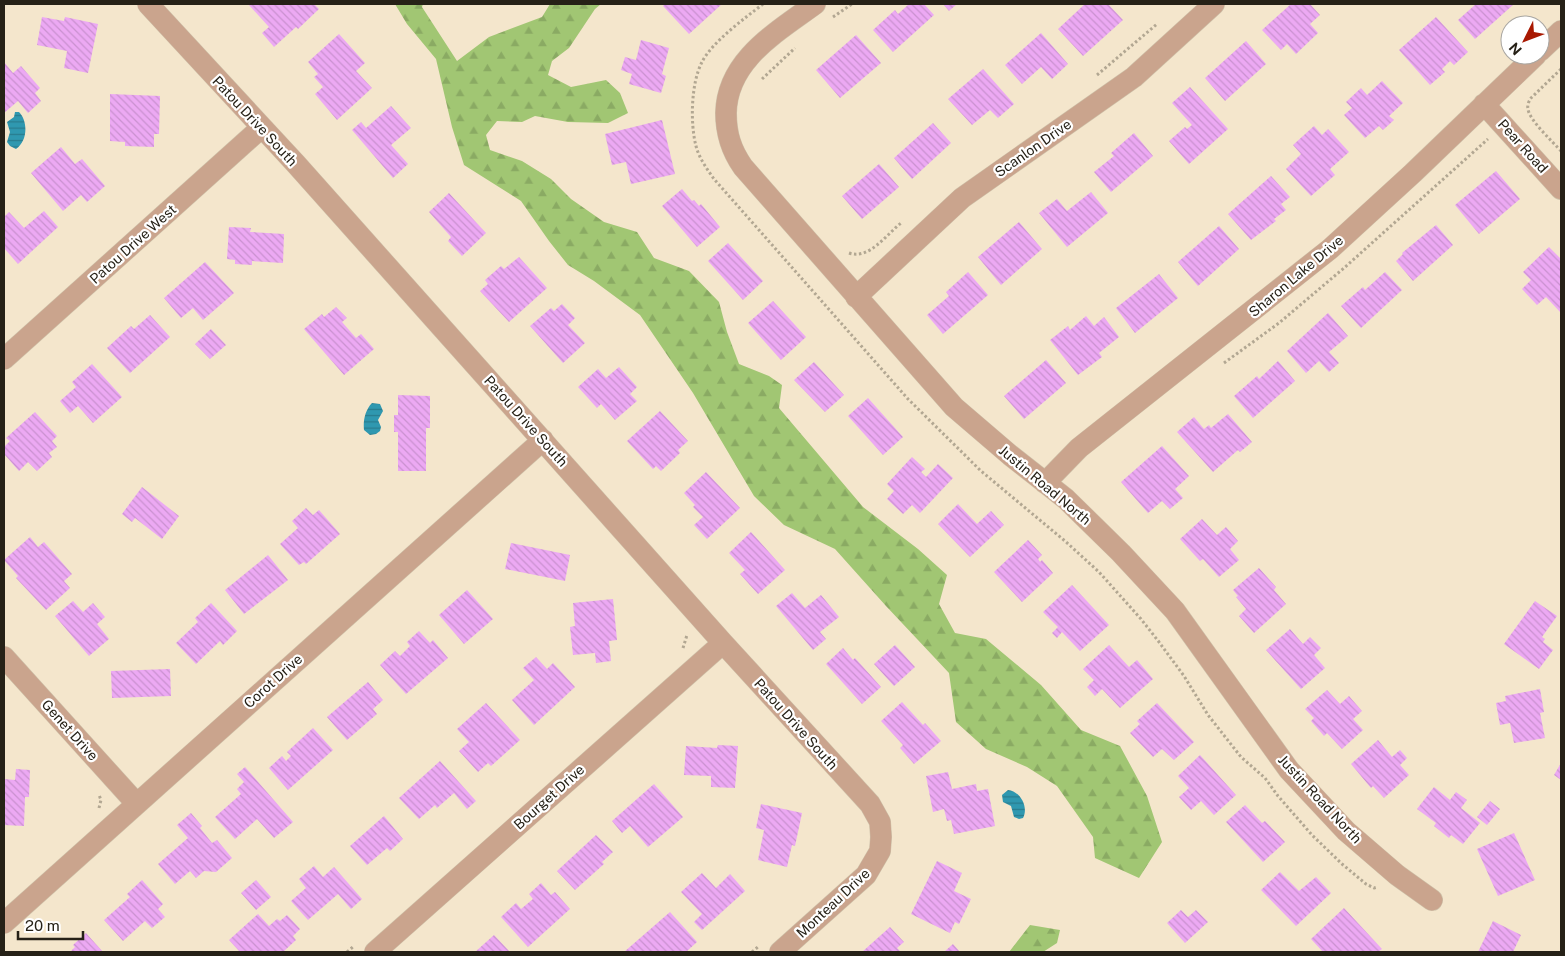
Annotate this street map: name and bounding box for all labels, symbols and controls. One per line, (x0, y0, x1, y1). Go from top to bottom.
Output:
north arrow (1500, 15, 1550, 65)
text: N (1506, 39, 1525, 58)
street label: Patou Drive South (209, 73, 301, 169)
street label: Scanlon Drive (992, 116, 1074, 180)
street label: Pear Road (1495, 116, 1551, 176)
street label: Patou Drive West (87, 201, 179, 287)
street label: Sharon Lake Drive (1246, 232, 1346, 320)
street label: Patou Drive South (481, 372, 571, 470)
street label: Justin Road North (996, 442, 1094, 528)
street label: Corot Drive (241, 651, 305, 711)
street label: Patou Drive South (751, 675, 841, 773)
street label: Genet Drive (39, 696, 101, 764)
street label: Justin Road North (1275, 752, 1365, 846)
street label: Bourget Drive (510, 761, 588, 833)
street label: Monteau Drive (793, 865, 873, 941)
scale bar (18, 908, 82, 940)
text: 20 m (25, 917, 60, 934)

